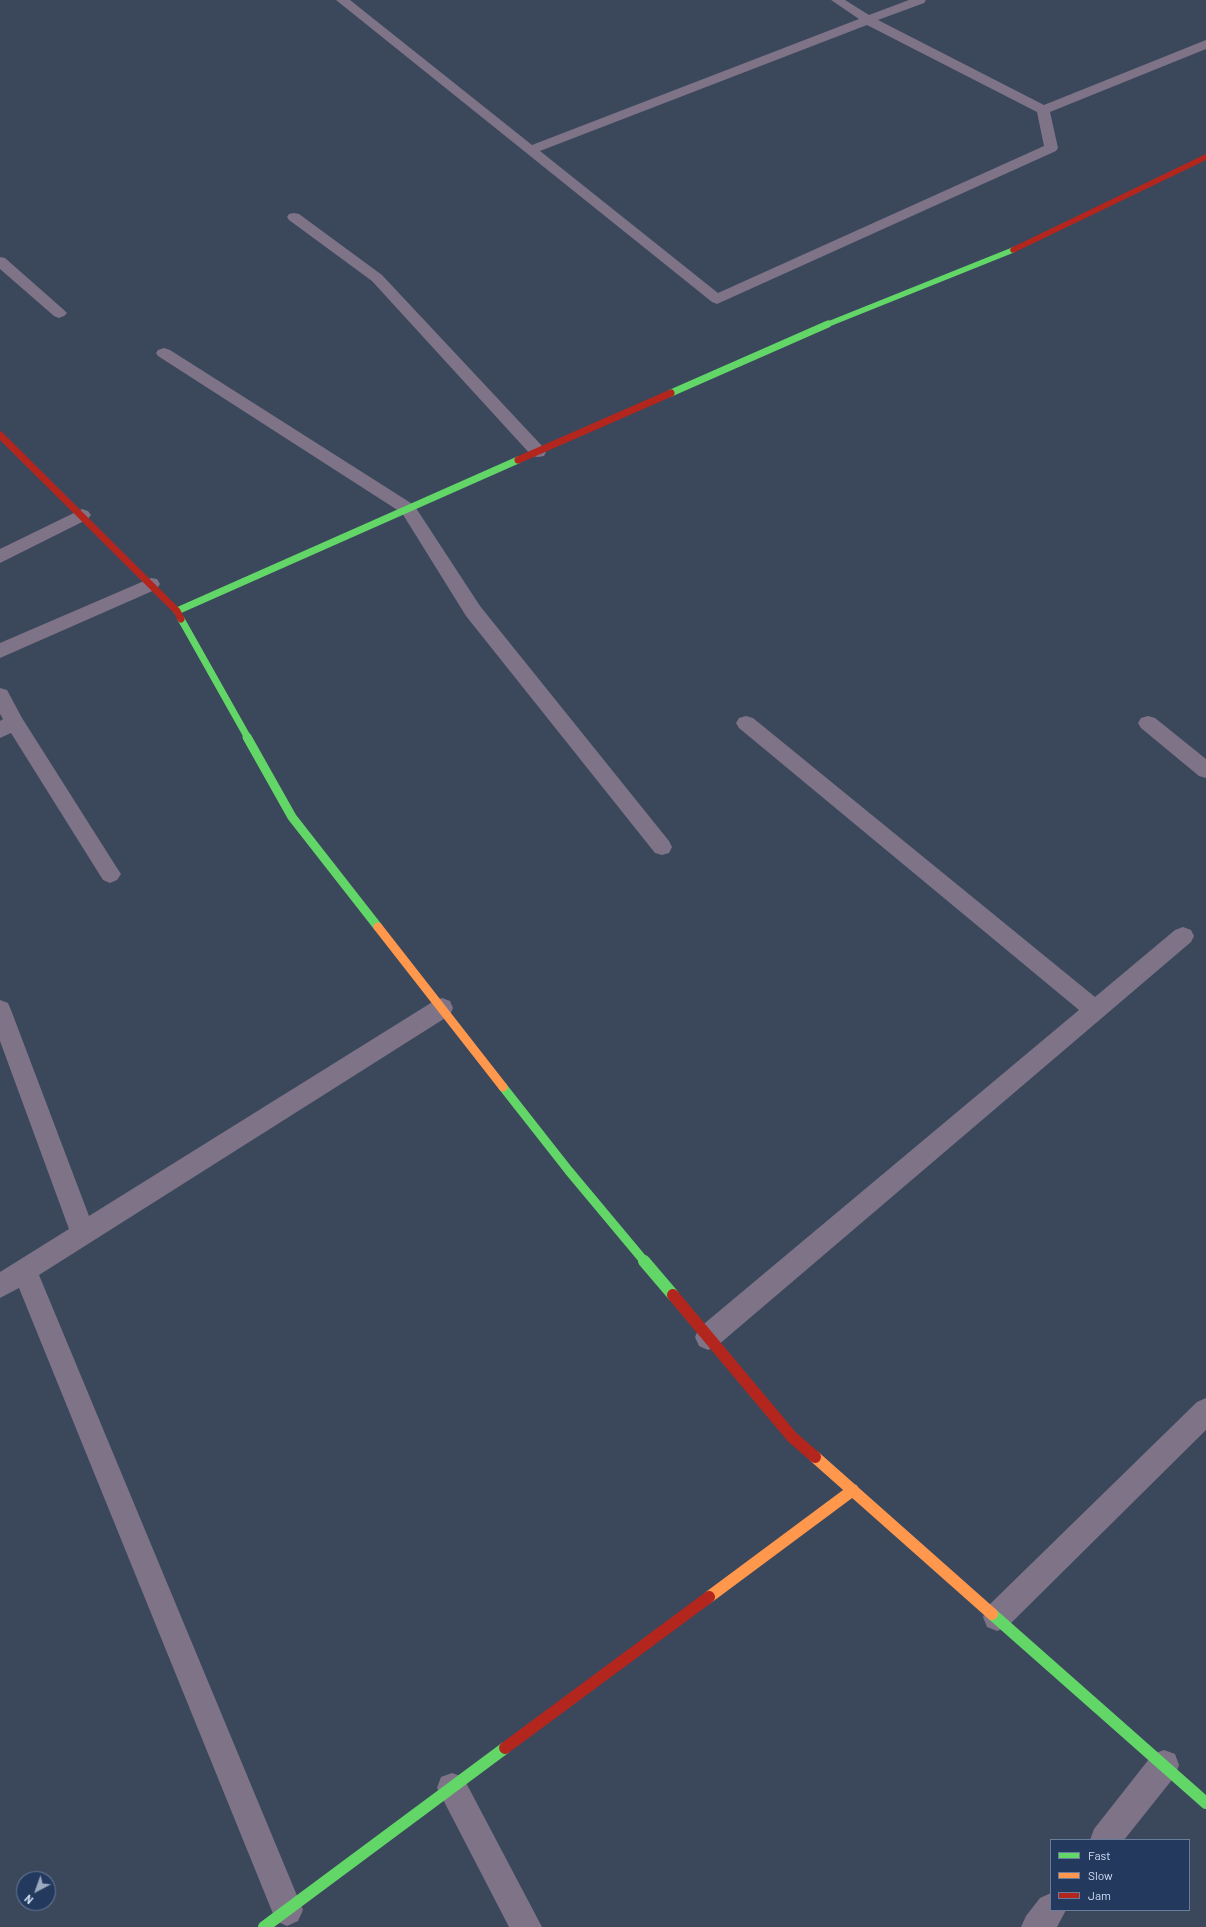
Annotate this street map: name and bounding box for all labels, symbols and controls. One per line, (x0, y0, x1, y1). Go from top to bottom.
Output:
legend (1050, 1839, 1190, 1911)
text: Fast (1088, 1848, 1111, 1862)
text: Slow (1088, 1868, 1113, 1882)
north arrow (16, 1871, 56, 1911)
text: Jam (1088, 1888, 1111, 1902)
text: N (21, 1892, 35, 1907)

